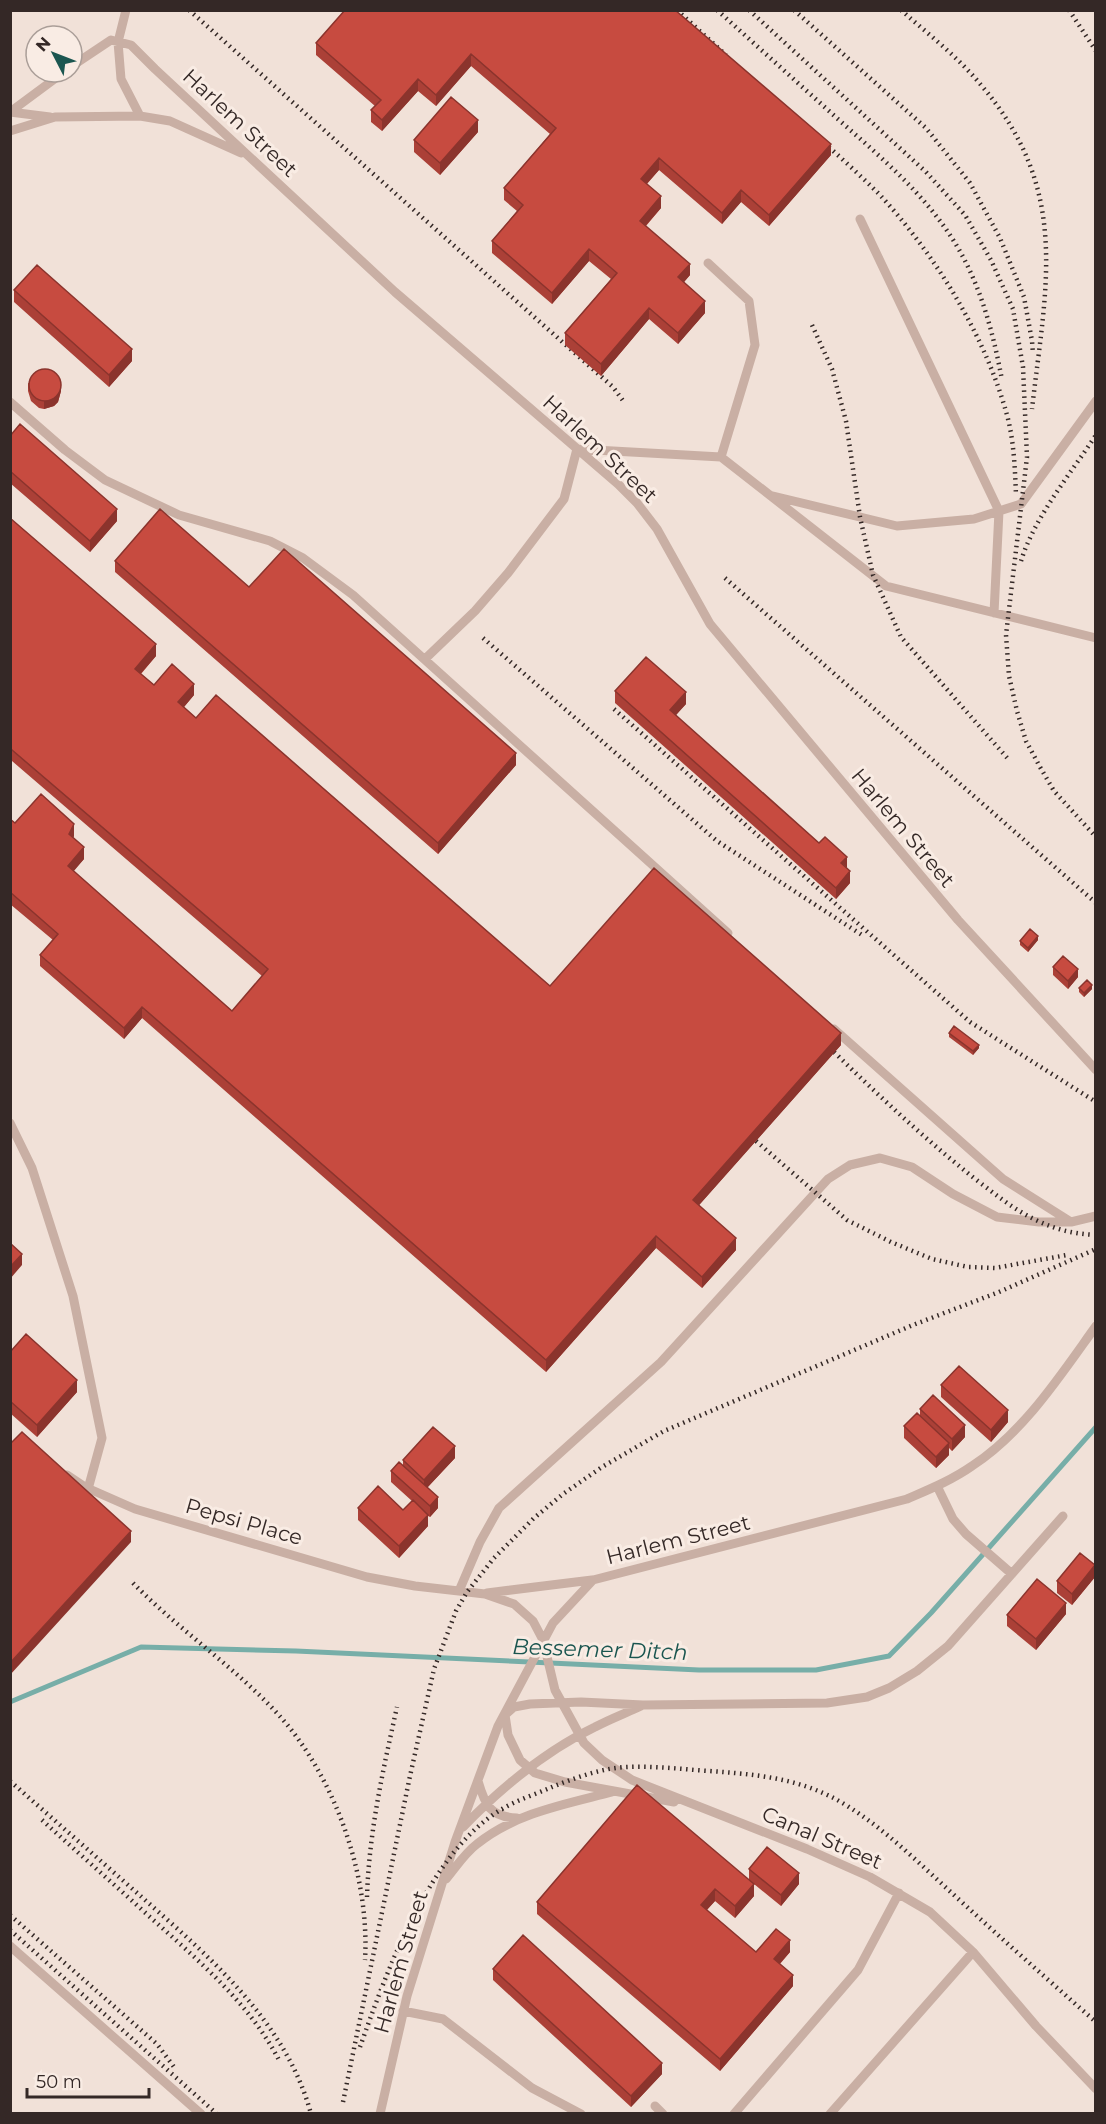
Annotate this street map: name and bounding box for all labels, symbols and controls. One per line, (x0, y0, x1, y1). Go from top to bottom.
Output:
north arrow (24, 24, 84, 84)
text: N (32, 33, 55, 55)
street label: Harlem Street (178, 63, 303, 182)
street label: Harlem Street (538, 389, 663, 508)
street label: Harlem Street (846, 763, 960, 892)
street label: Pepsi Place (183, 1493, 306, 1550)
street label: Harlem Street (603, 1510, 752, 1569)
water label: Bessemer Ditch (512, 1633, 688, 1666)
street label: Canal Street (758, 1801, 886, 1874)
street label: Harlem Street (368, 1888, 433, 2036)
scale bar (27, 2061, 148, 2099)
text: 50 m (36, 2071, 82, 2093)

